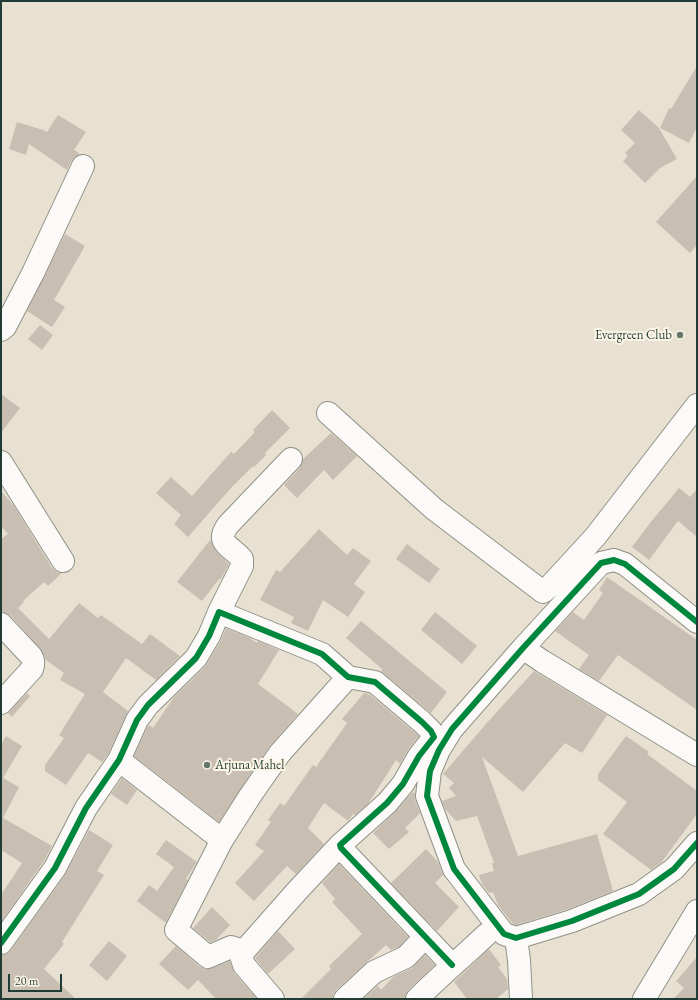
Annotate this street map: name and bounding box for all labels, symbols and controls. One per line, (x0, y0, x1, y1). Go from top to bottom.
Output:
place label: Evergreen Club (595, 327, 672, 343)
marker: Evergreen Club (675, 330, 685, 340)
place label: Arjuna Mahel (215, 757, 284, 773)
marker: Arjuna Mahel (202, 760, 212, 770)
scale bar (10, 966, 64, 992)
text: 20 m (15, 973, 38, 989)

